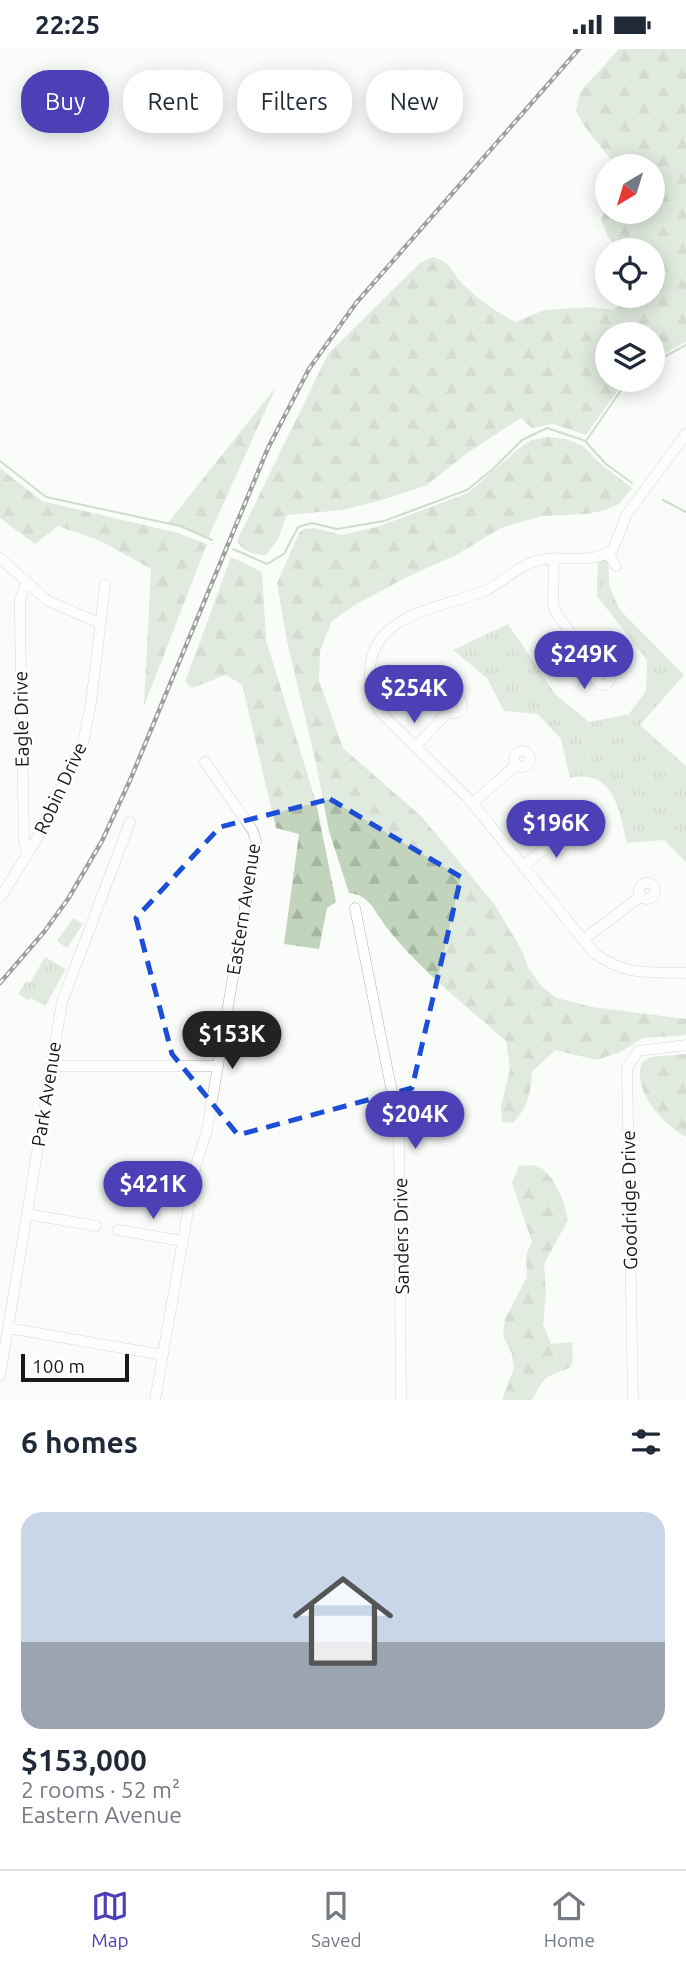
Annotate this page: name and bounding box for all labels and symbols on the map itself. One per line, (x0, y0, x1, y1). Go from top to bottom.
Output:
north arrow (595, 154, 665, 224)
pin: $249K (535, 631, 633, 691)
pin: $254K (365, 665, 463, 725)
street label: Eagle Drive (9, 671, 33, 767)
street label: Robin Drive (29, 739, 91, 837)
pin: $196K (507, 801, 605, 860)
street label: Eastern Avenue (222, 842, 264, 976)
pin: $153K (183, 1011, 281, 1071)
street label: Park Avenue (27, 1040, 65, 1148)
pin: $204K (366, 1091, 464, 1151)
street label: Goodridge Drive (617, 1130, 641, 1270)
pin: $421K (104, 1161, 202, 1221)
street label: Sanders Drive (389, 1177, 413, 1295)
scale bar (21, 1351, 130, 1383)

